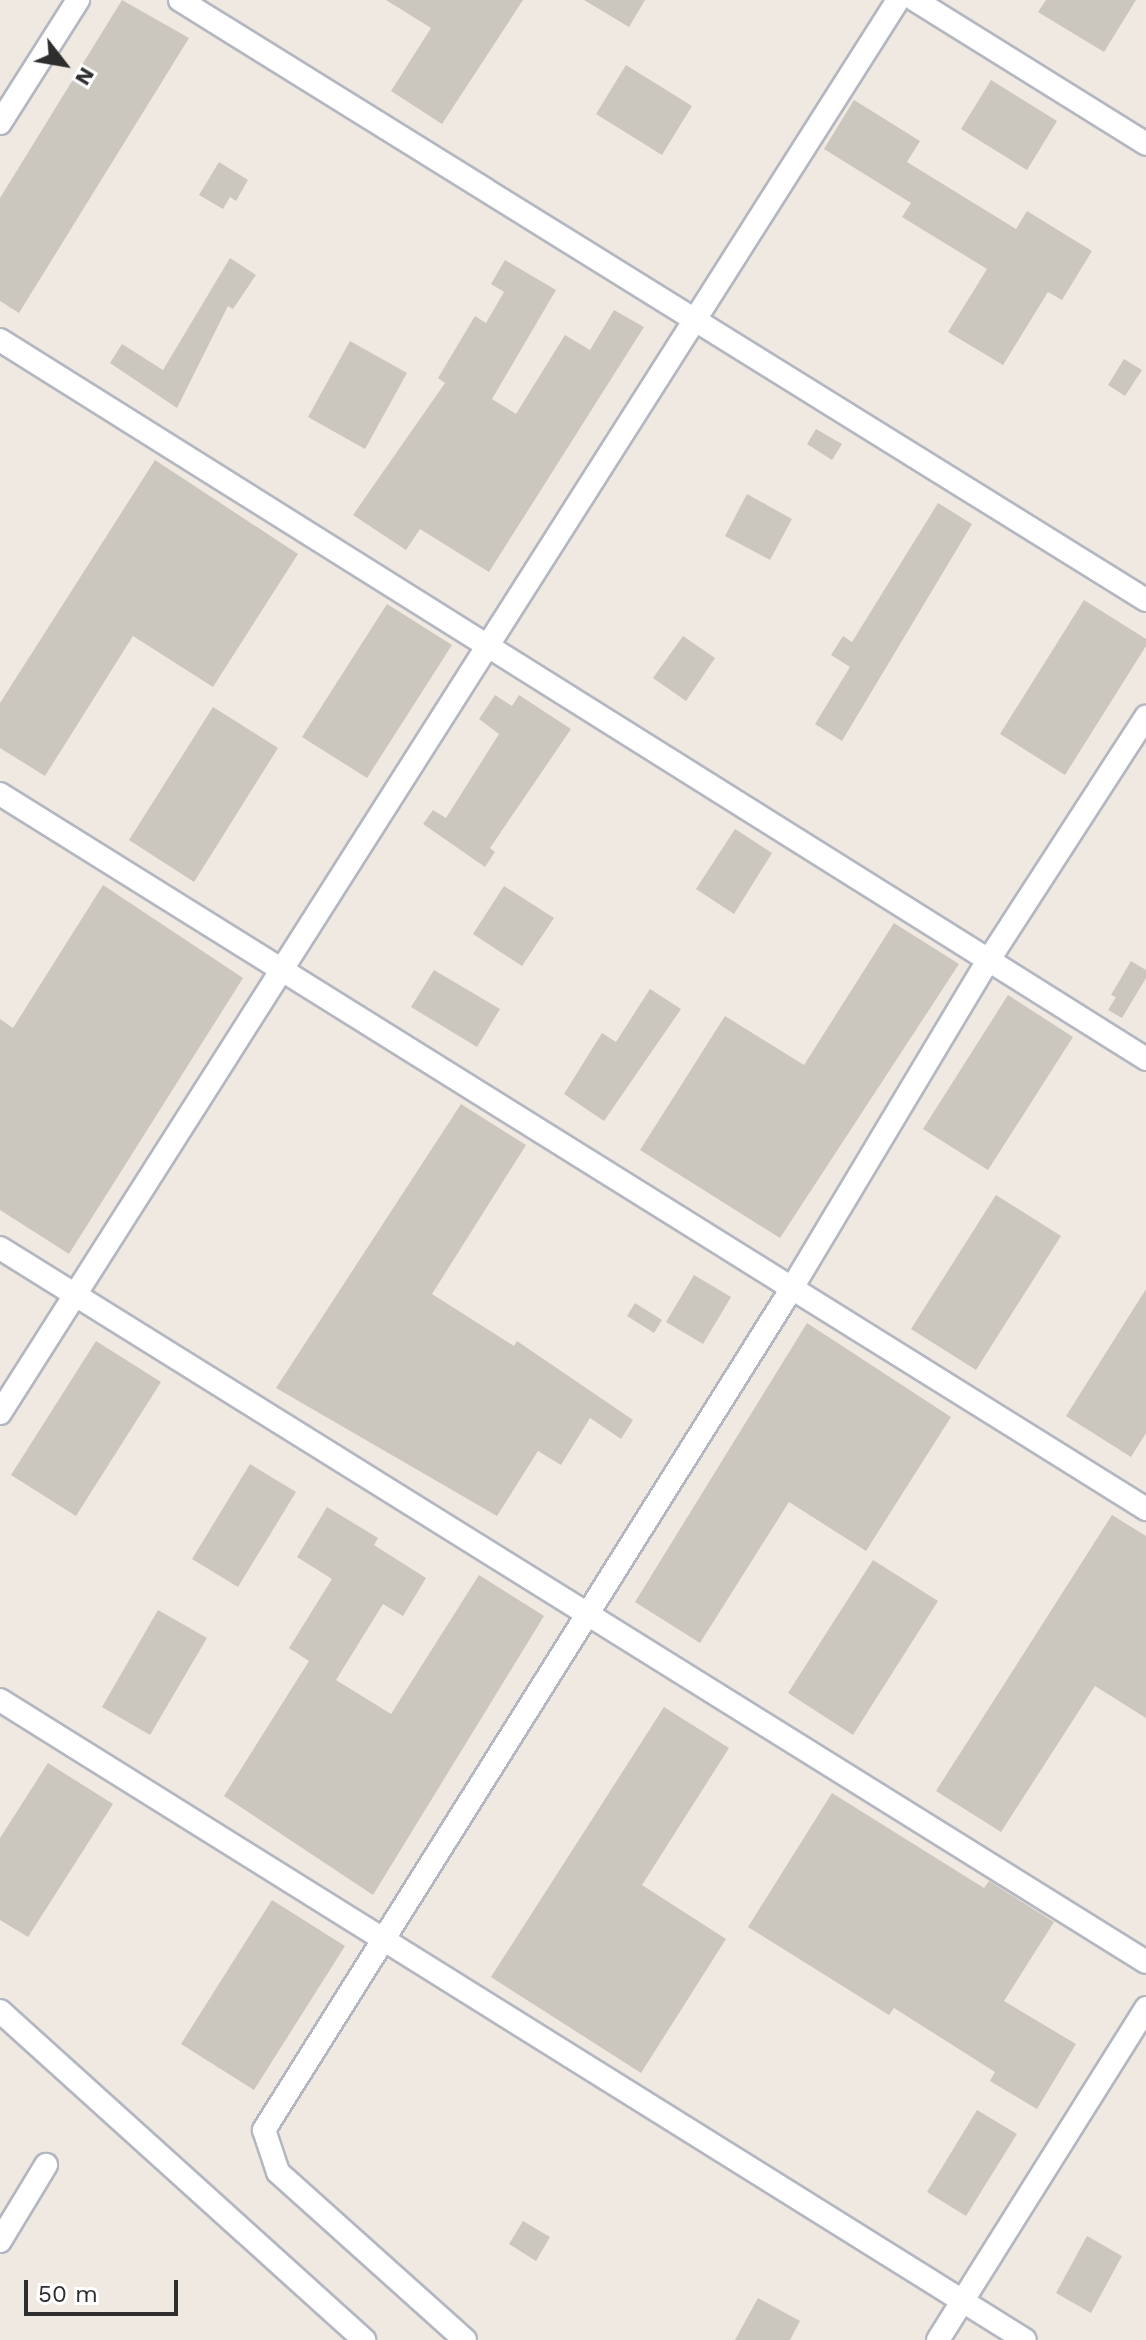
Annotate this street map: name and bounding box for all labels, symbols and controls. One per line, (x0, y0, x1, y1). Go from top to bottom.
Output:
north arrow (24, 24, 104, 104)
text: N (70, 63, 100, 90)
scale bar (28, 2264, 182, 2314)
text: 50 m (38, 2280, 98, 2308)

